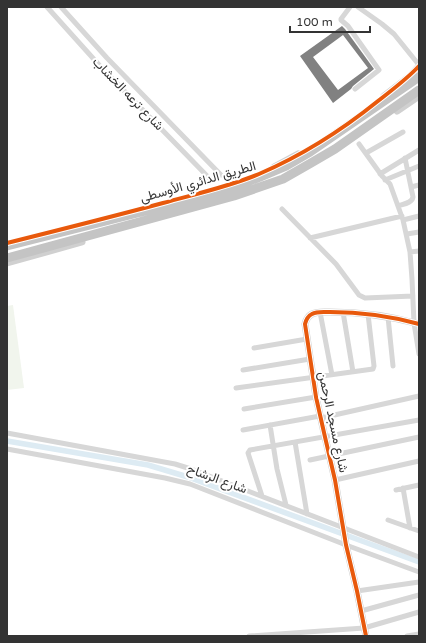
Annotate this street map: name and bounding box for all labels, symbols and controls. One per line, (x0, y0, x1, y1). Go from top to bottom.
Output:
scale bar (290, 8, 370, 34)
text: 100 m (296, 15, 333, 29)
street label: شارع ترعه الخشاب (88, 54, 167, 135)
street label: الطريق الدائري الأوسطى (138, 158, 258, 208)
street label: شارع مسجد الرحمن (314, 370, 352, 474)
street label: شارع الرشاح (184, 461, 249, 498)

